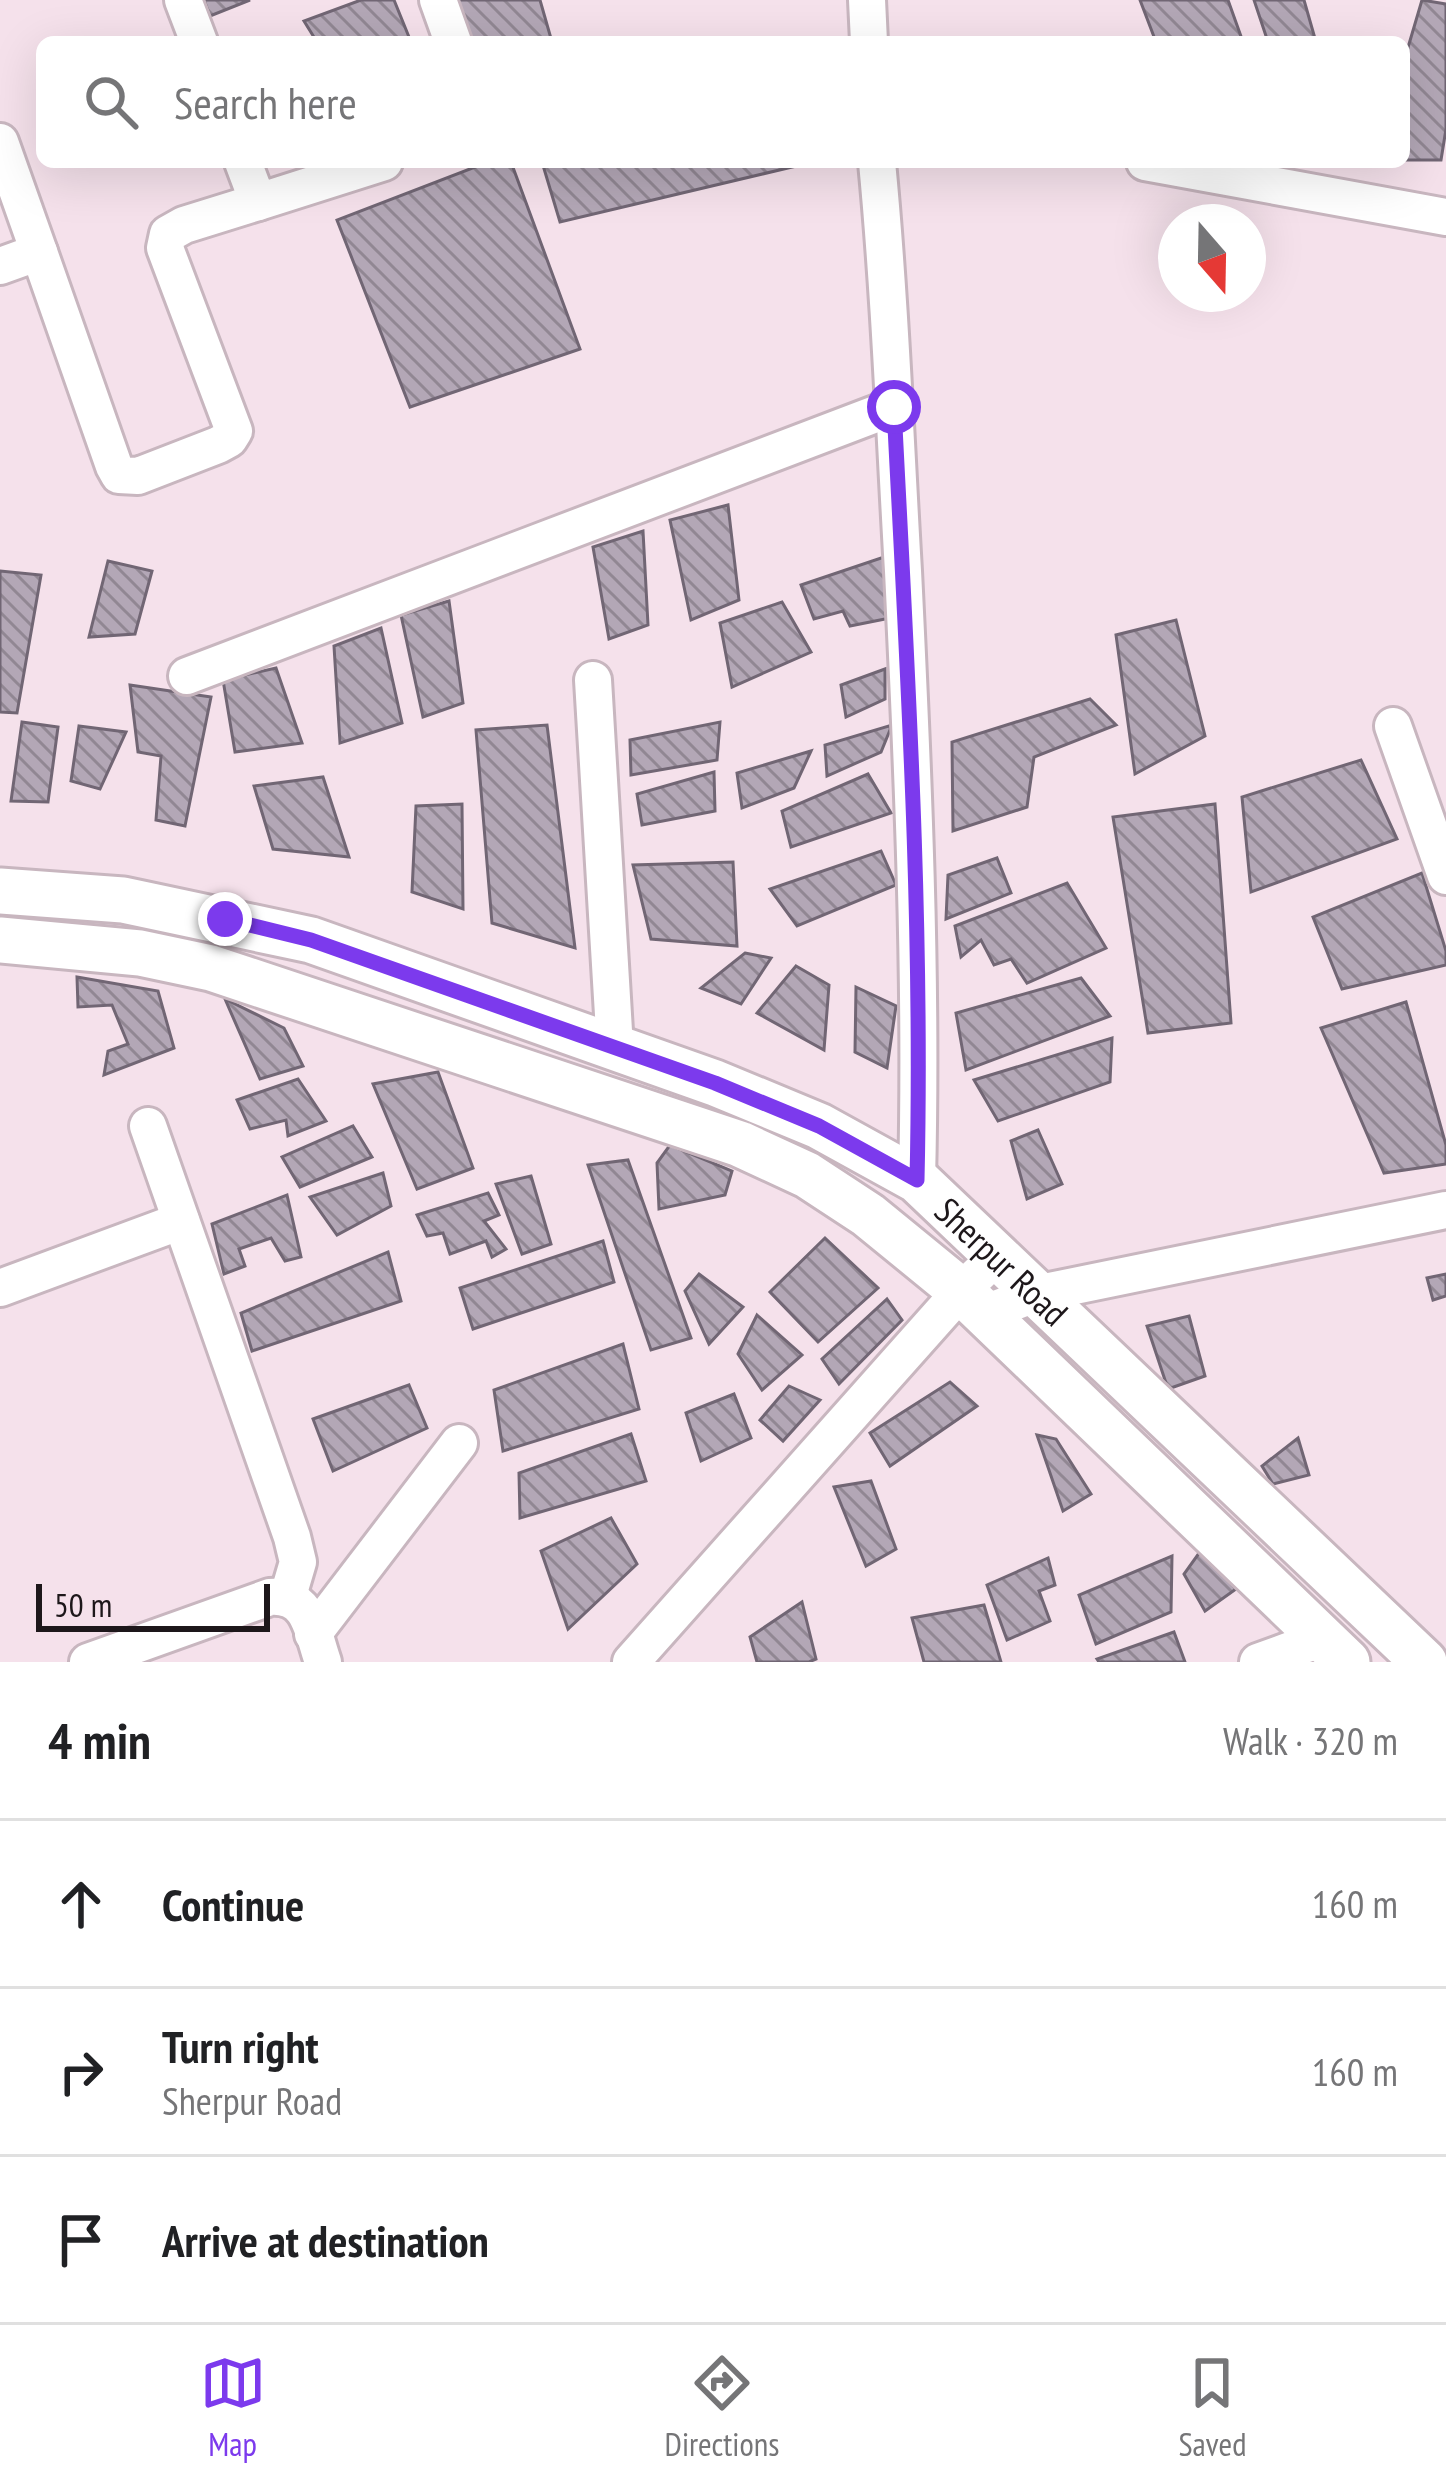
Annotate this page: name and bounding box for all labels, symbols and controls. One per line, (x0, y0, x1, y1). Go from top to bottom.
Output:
search box (36, 36, 1410, 168)
icon: search (78, 69, 144, 135)
text: Search here (174, 73, 357, 131)
north arrow (1158, 204, 1266, 312)
route start (867, 380, 921, 434)
route end (198, 892, 252, 946)
street label: Sherpur Road (926, 1187, 1079, 1335)
scale bar (36, 1578, 270, 1631)
text: 50 m (54, 1583, 112, 1626)
text: 4 min (48, 1707, 151, 1773)
text: Walk · 320 m (1223, 1715, 1398, 1766)
icon: ahead (48, 1871, 114, 1937)
text: Continue (162, 1875, 304, 1933)
text: 160 m (1312, 1878, 1398, 1929)
text: Turn right (162, 2017, 319, 2075)
icon: right (48, 2039, 114, 2105)
text: 160 m (1312, 2046, 1398, 2097)
text: Sherpur Road (162, 2075, 342, 2126)
icon: arrive (48, 2207, 114, 2273)
text: Arrive at destination (162, 2211, 489, 2269)
tab: Map (200, 2350, 266, 2465)
tab: Directions (665, 2350, 779, 2465)
tab: Saved (1178, 2350, 1246, 2465)

